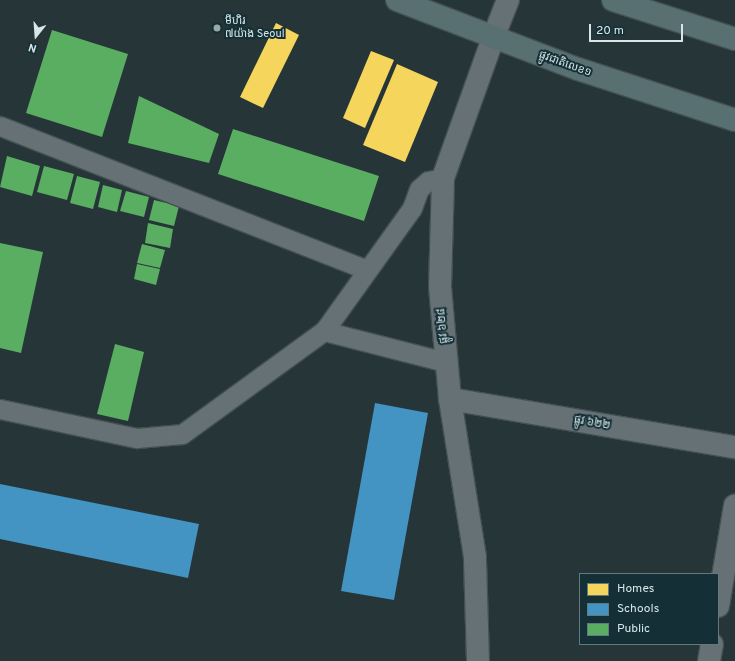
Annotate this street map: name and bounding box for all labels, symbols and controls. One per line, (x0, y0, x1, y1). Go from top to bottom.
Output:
place label: មីហិរ ៧យ៉ាង Seoul (225, 15, 285, 41)
north arrow (16, 16, 56, 56)
scale bar (591, 16, 685, 42)
marker: មីហិរ ៧យ៉ាង Seoul (212, 23, 222, 33)
text: 20 m (596, 23, 624, 39)
text: N (27, 40, 38, 55)
street label: ផ្លូវជាតិលេខ១ (537, 48, 593, 80)
street label: ផ្លូវ ៦២៨ (435, 308, 451, 344)
street label: ផ្លូវ ៦២២ (573, 413, 611, 433)
legend (579, 573, 719, 645)
text: Homes (617, 581, 654, 597)
text: Schools (617, 601, 659, 617)
text: Public (617, 621, 650, 637)

